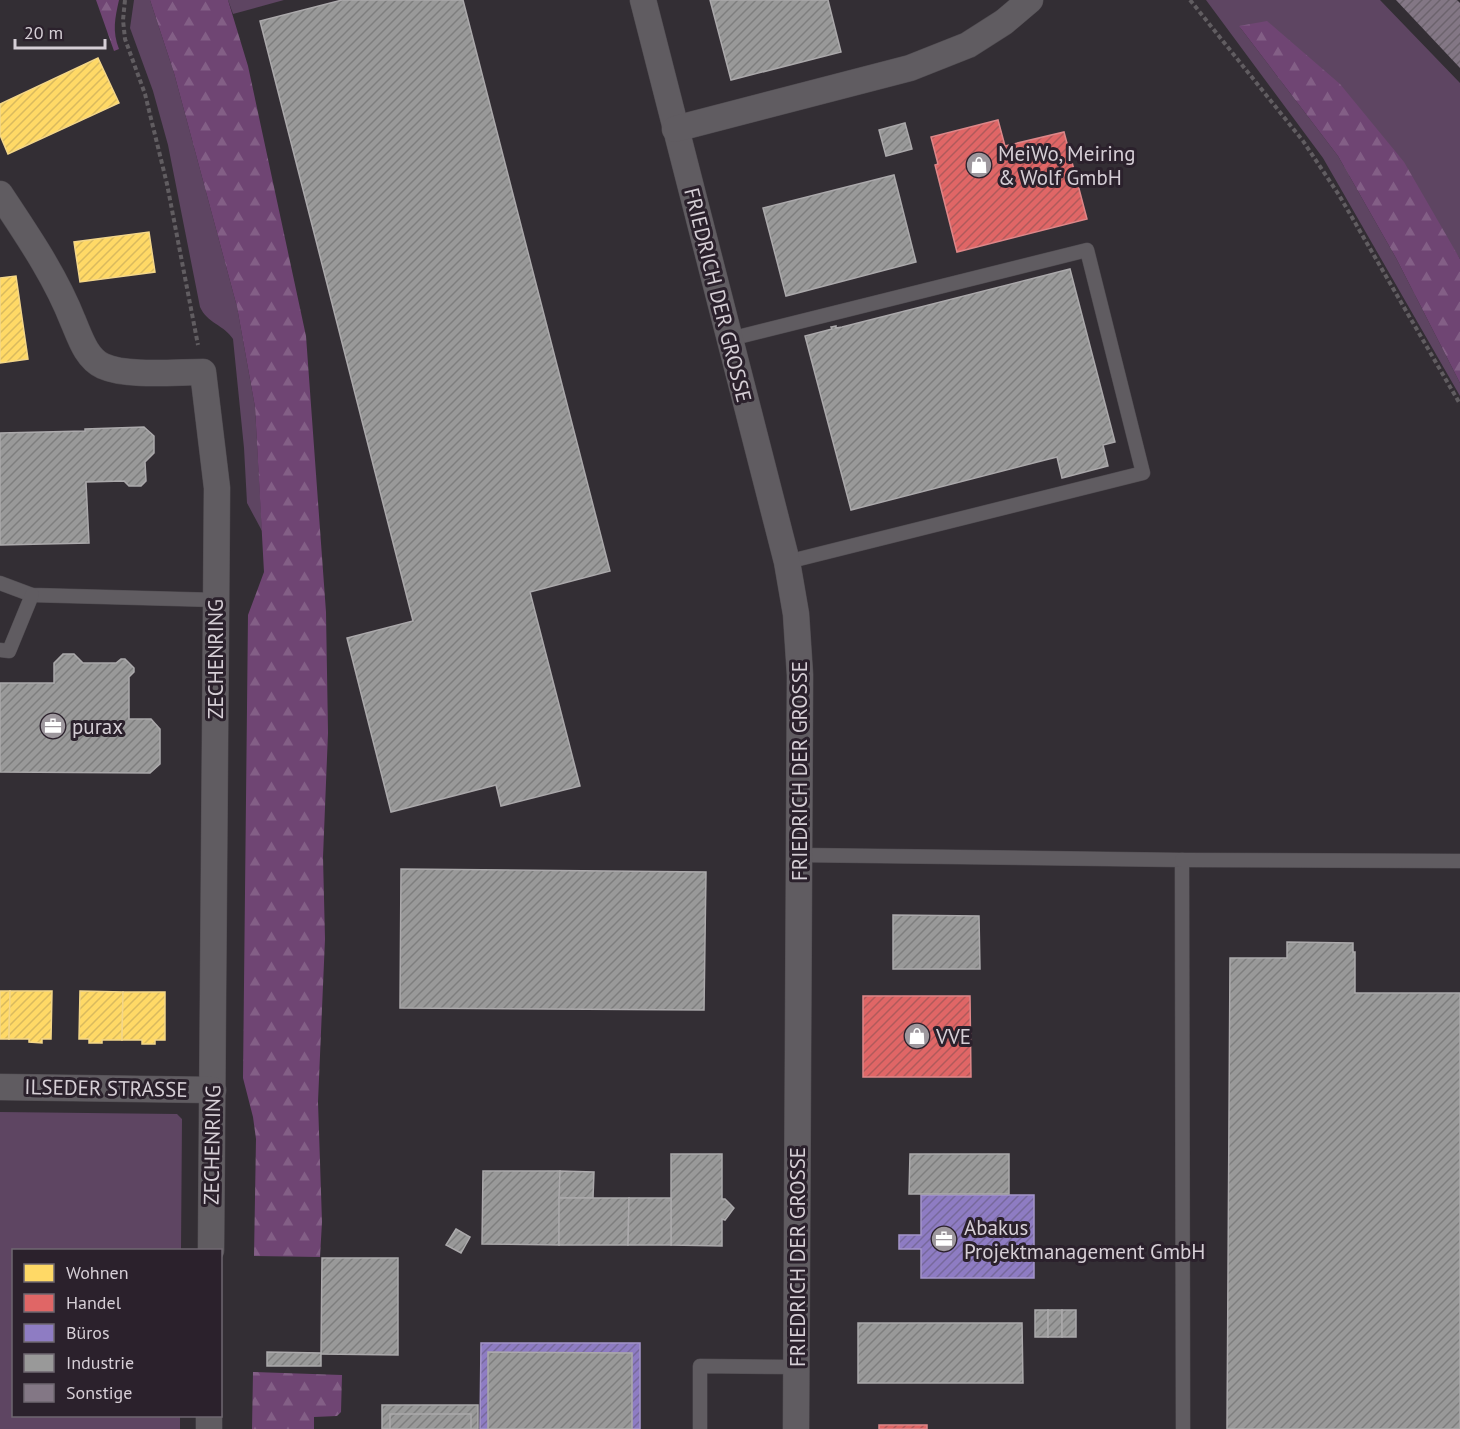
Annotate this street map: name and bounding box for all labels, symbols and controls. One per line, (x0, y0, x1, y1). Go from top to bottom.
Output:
scale bar (15, 12, 105, 50)
text: 20 m (24, 21, 63, 44)
place label: MeiWo, Meiring & Wolf GmbH (998, 140, 1136, 191)
shop icon: MeiWo, Meiring & Wolf GmbH (964, 150, 994, 180)
street label: FRIEDRICH DER GROSSE (678, 185, 758, 405)
street label: ZECHENRING (202, 599, 229, 719)
street label: FRIEDRICH DER GROSSE (786, 661, 813, 881)
office icon: purax (38, 711, 68, 741)
place label: purax (72, 713, 123, 740)
shop icon: VVE (902, 1021, 932, 1051)
place label: VVE (935, 1023, 971, 1050)
street label: ILSEDER STRASSE (24, 1073, 188, 1103)
street label: ZECHENRING (197, 1085, 227, 1205)
street label: FRIEDRICH DER GROSSE (784, 1147, 811, 1367)
place label: Abakus Projektmanagement GmbH (964, 1214, 1205, 1265)
office icon: Abakus Projektmanagement GmbH (929, 1224, 959, 1254)
legend (12, 1249, 222, 1417)
text: Wohnen (66, 1261, 128, 1284)
text: Handel (66, 1291, 122, 1314)
text: Büros (66, 1321, 110, 1344)
text: Industrie (66, 1351, 134, 1374)
text: Sonstige (66, 1381, 132, 1404)

